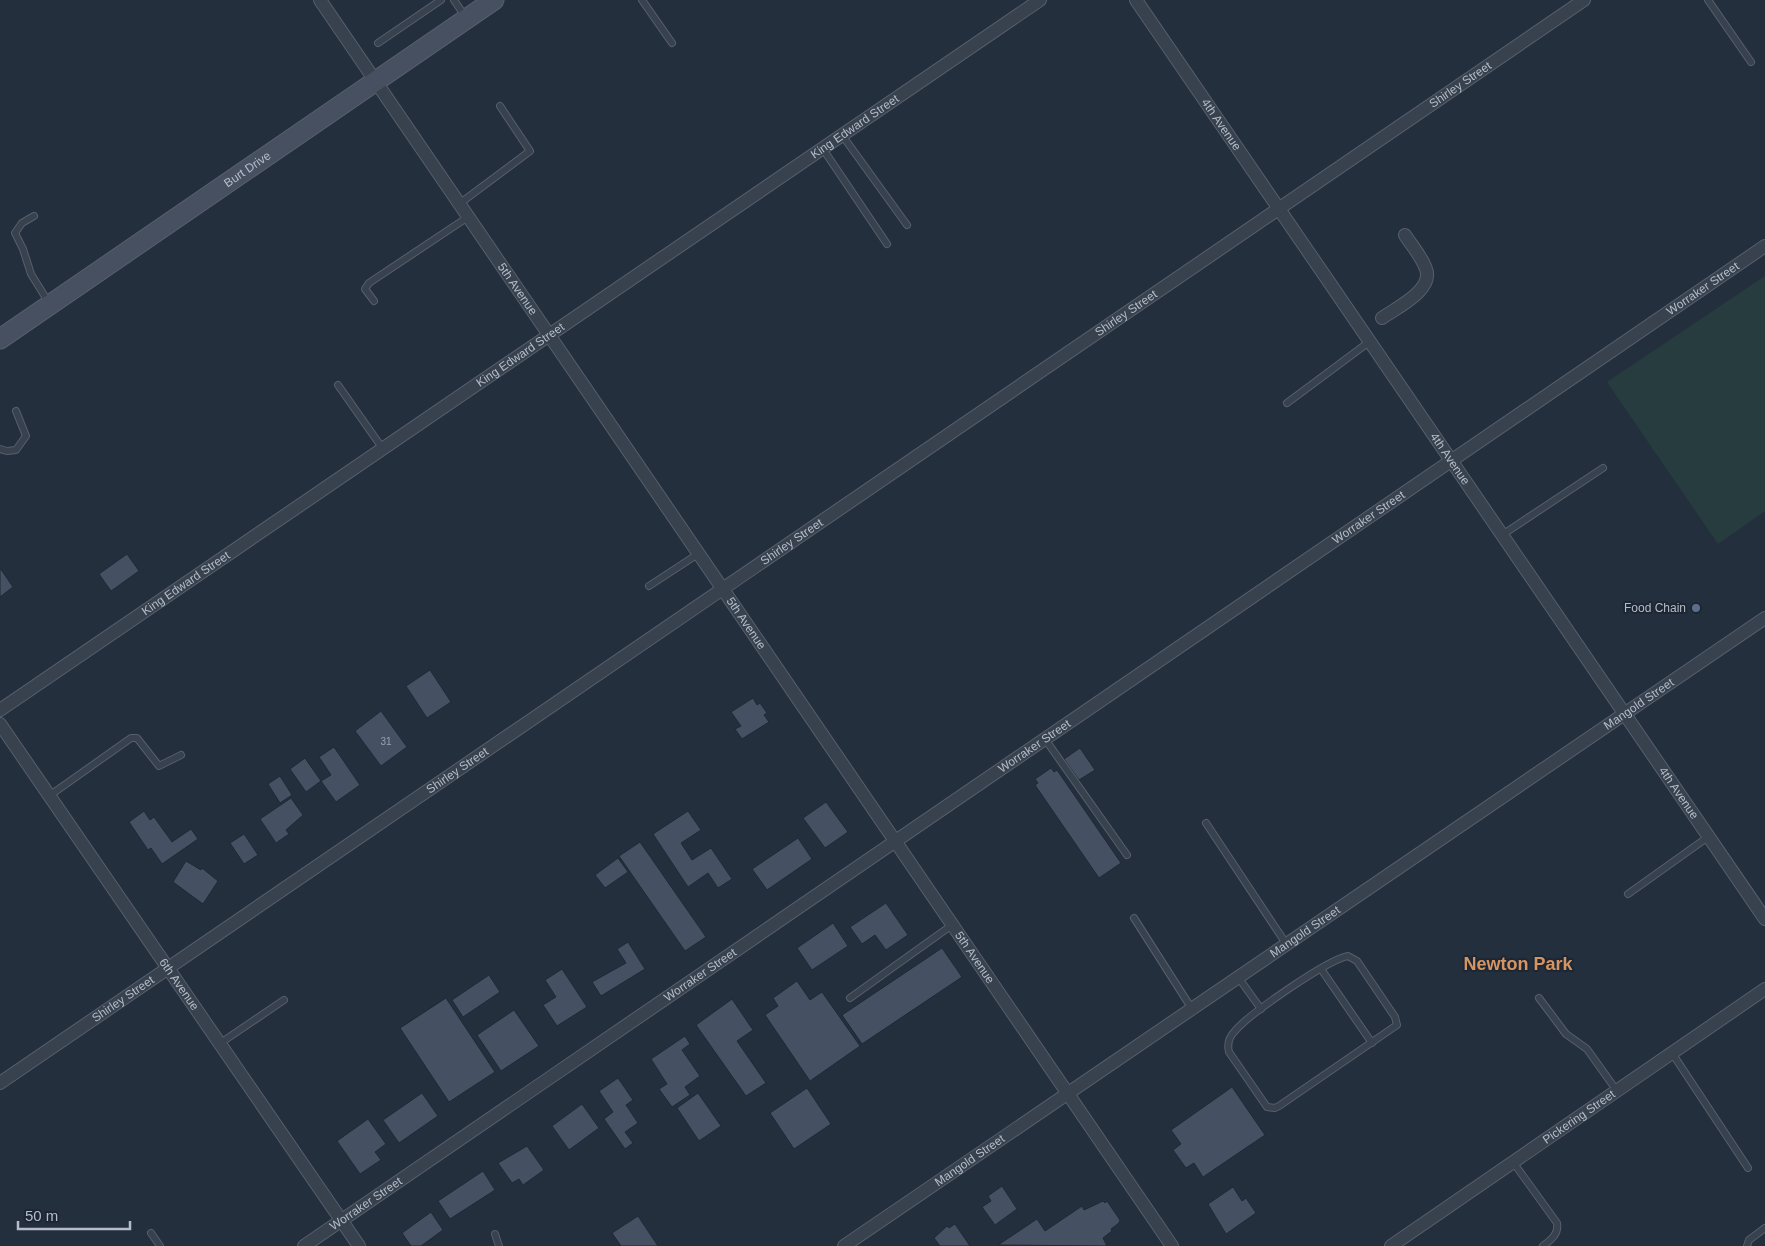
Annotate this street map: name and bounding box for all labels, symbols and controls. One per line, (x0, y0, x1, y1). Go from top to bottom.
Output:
street label: Shirley Street (1427, 58, 1495, 111)
street label: King Edward Street (808, 91, 902, 161)
street label: 4th Avenue (1199, 96, 1244, 154)
street label: Burt Drive (221, 148, 274, 190)
street label: Worraker Street (1664, 259, 1742, 318)
street label: 5th Avenue (495, 260, 540, 318)
street label: Shirley Street (1092, 287, 1160, 339)
street label: King Edward Street (474, 319, 568, 390)
street label: 4th Avenue (1427, 430, 1473, 488)
street label: Worraker Street (1330, 487, 1408, 547)
street label: Shirley Street (758, 515, 826, 568)
street label: King Edward Street (139, 548, 233, 618)
street label: 5th Avenue (723, 595, 769, 652)
place label: Food Chain (1624, 601, 1686, 615)
marker: Food Chain (1690, 602, 1702, 614)
street label: Mangold Street (1601, 675, 1677, 733)
street label: Worraker Street (995, 716, 1074, 776)
house number: 31 (380, 736, 392, 747)
street label: Shirley Street (424, 744, 492, 796)
street label: 4th Avenue (1656, 764, 1702, 822)
street label: Mangold Street (1267, 903, 1343, 960)
street label: 5th Avenue (952, 929, 998, 986)
street label: Worraker Street (661, 945, 740, 1005)
district label: Newton Park (1463, 954, 1574, 974)
street label: 6th Avenue (156, 956, 202, 1013)
street label: Shirley Street (89, 972, 157, 1025)
street label: Pickering Street (1540, 1087, 1618, 1147)
street label: Mangold Street (932, 1131, 1008, 1189)
street label: Worraker Street (327, 1174, 405, 1233)
scale bar (18, 1198, 130, 1230)
text: 50 m (25, 1207, 58, 1224)

